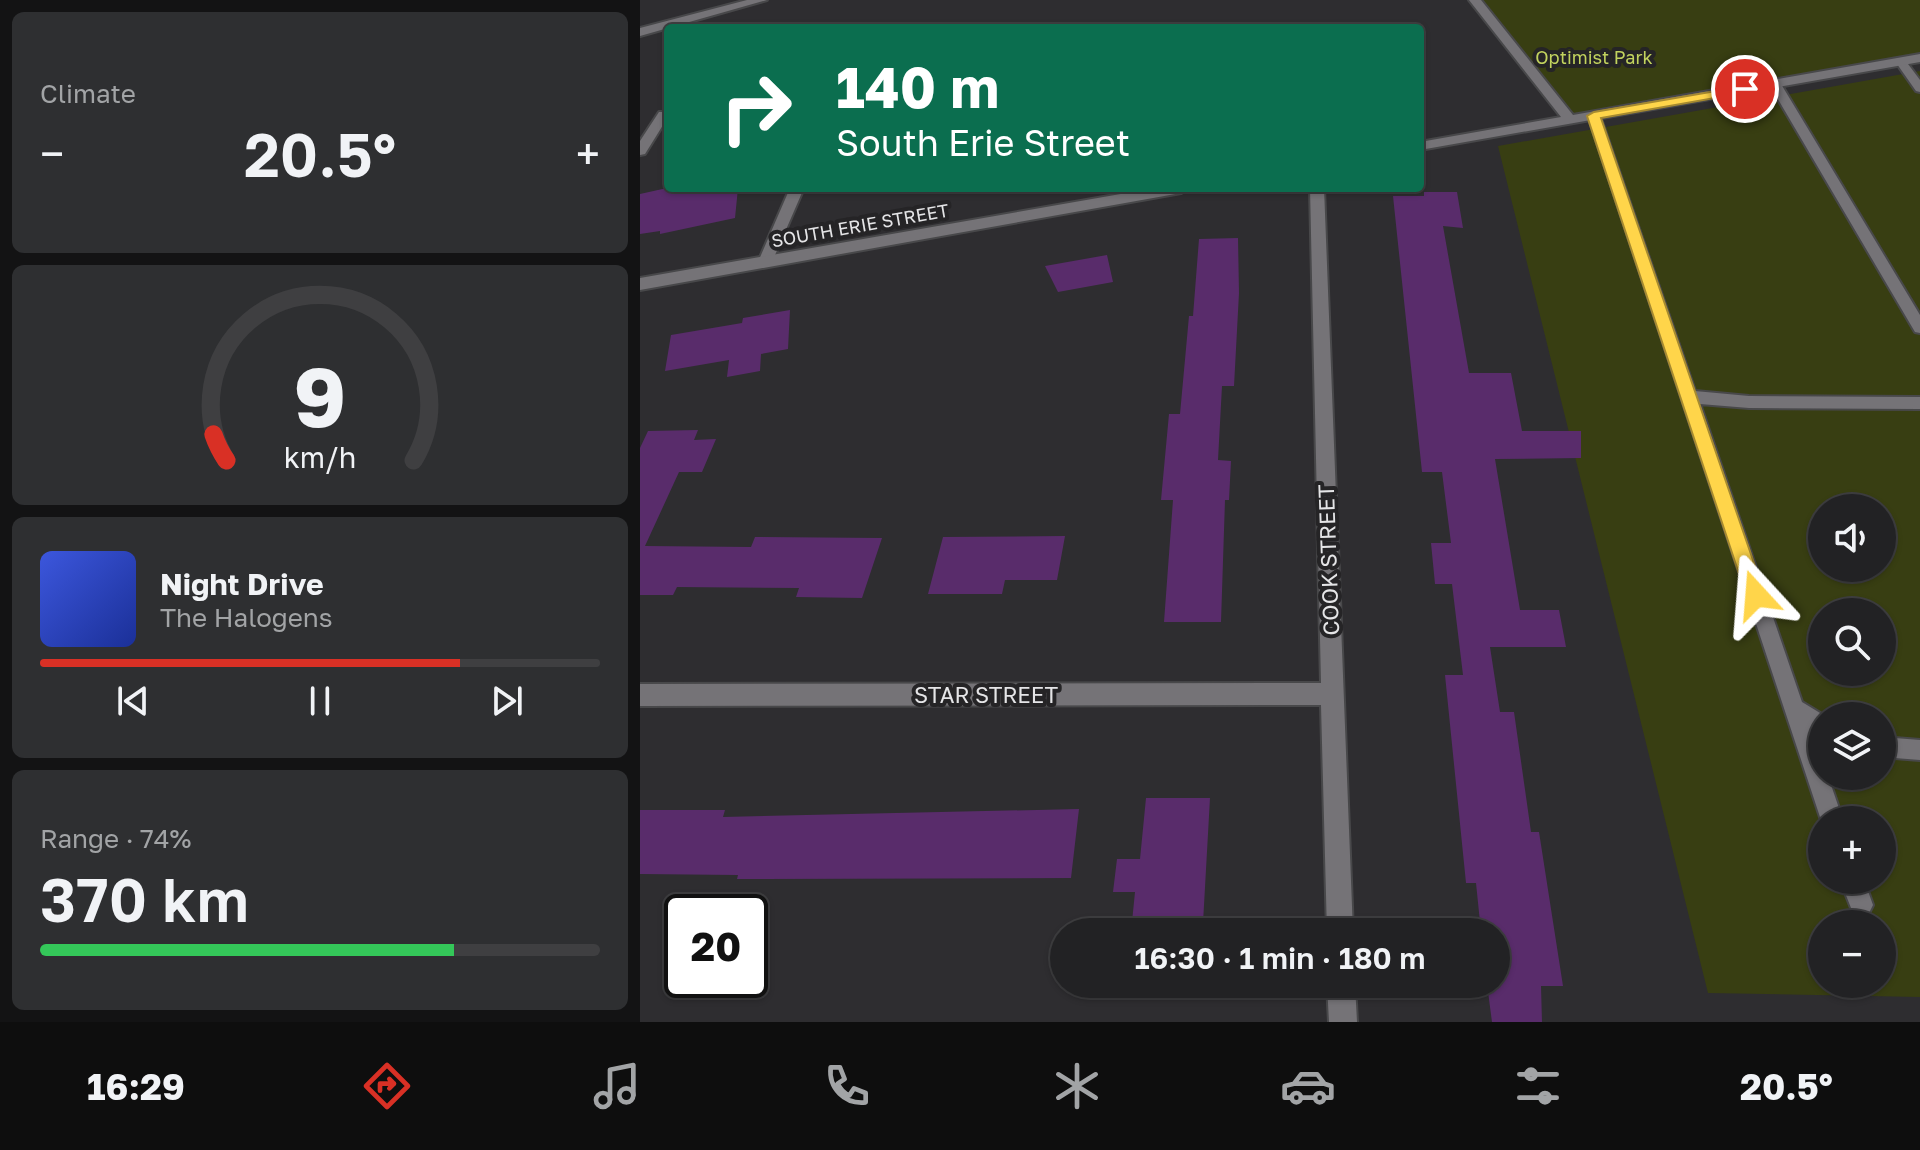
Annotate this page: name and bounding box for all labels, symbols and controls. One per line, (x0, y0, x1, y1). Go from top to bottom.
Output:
park label: Optimist Park (1535, 46, 1653, 68)
text: 140 m (836, 53, 999, 120)
pin (1711, 55, 1779, 123)
icon: right (704, 56, 808, 160)
icon: arrive (1723, 67, 1767, 111)
text: Climate (40, 78, 136, 109)
text: 20.5° (244, 118, 396, 190)
text: South Erie Street (836, 121, 1130, 164)
text: − (40, 127, 64, 180)
text: + (576, 127, 600, 180)
street label: SOUTH ERIE STREET (770, 199, 950, 251)
text: 9 (294, 344, 346, 444)
text: km/h (284, 440, 356, 474)
street label: COOK STREET (1312, 484, 1344, 636)
map controls (1808, 494, 1896, 998)
button: sound (1808, 494, 1896, 582)
position arrow (1714, 553, 1798, 637)
text: Night Drive (160, 566, 324, 602)
button: search (1808, 598, 1896, 686)
text: The Halogens (160, 602, 333, 633)
icon: previous (111, 679, 155, 723)
icon: pause (298, 679, 342, 723)
icon: next (485, 679, 529, 723)
street label: STAR STREET (914, 681, 1058, 708)
button: layers (1808, 702, 1896, 790)
button: + (1808, 806, 1896, 894)
text: Range · 74% (40, 823, 191, 854)
text: 370 km (40, 863, 249, 935)
speed limit sign: 20 (664, 894, 768, 998)
button: − (1808, 910, 1896, 998)
text: 16:30 · 1 min · 180 m (1134, 940, 1426, 976)
icon: directions (359, 1058, 415, 1114)
icon: music (589, 1058, 645, 1114)
icon: phone (819, 1058, 875, 1114)
icon: climate (1049, 1058, 1105, 1114)
icon: car (1280, 1058, 1336, 1114)
icon: filters (1510, 1058, 1566, 1114)
text: 16:29 (87, 1065, 185, 1108)
text: 20.5° (1740, 1065, 1833, 1108)

